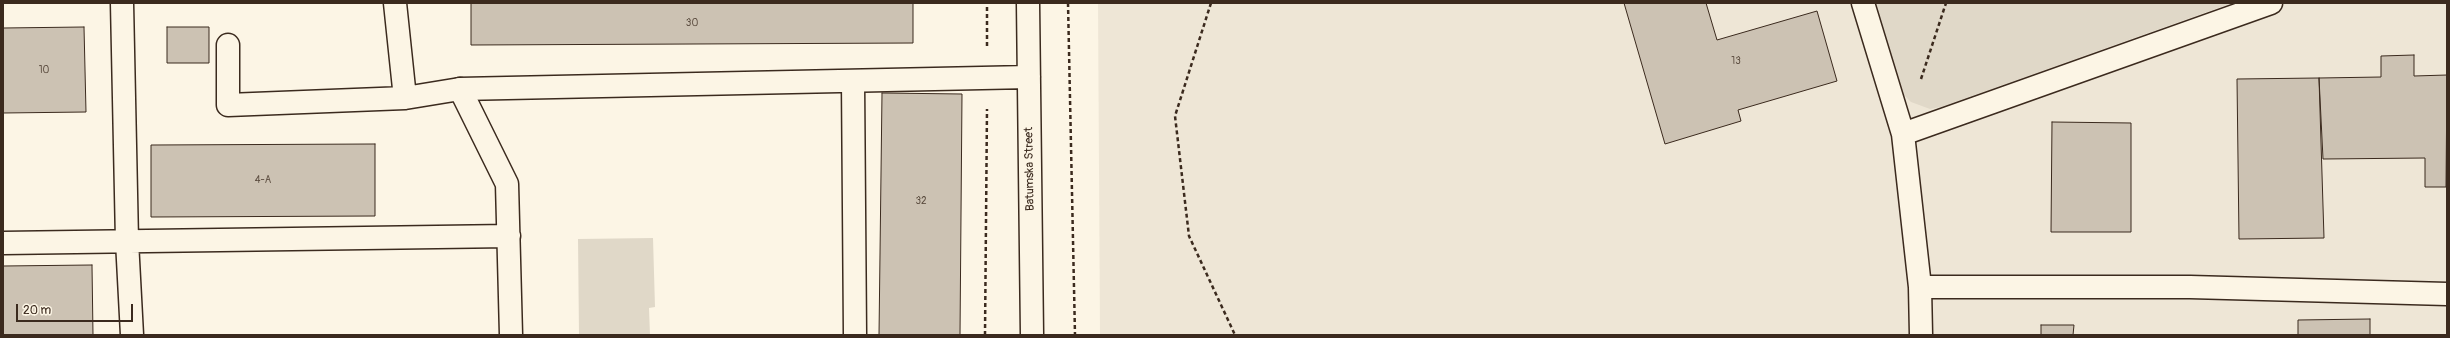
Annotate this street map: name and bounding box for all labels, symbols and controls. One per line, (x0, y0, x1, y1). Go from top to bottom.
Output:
house number: 30 (686, 17, 698, 29)
house number: 13 (1731, 55, 1741, 67)
house number: 10 (39, 64, 49, 76)
street label: Batumska Street (1022, 127, 1038, 211)
house number: 4-А (255, 174, 271, 186)
house number: 32 (915, 195, 927, 207)
scale bar (18, 296, 135, 322)
text: 20 m (23, 303, 51, 318)

